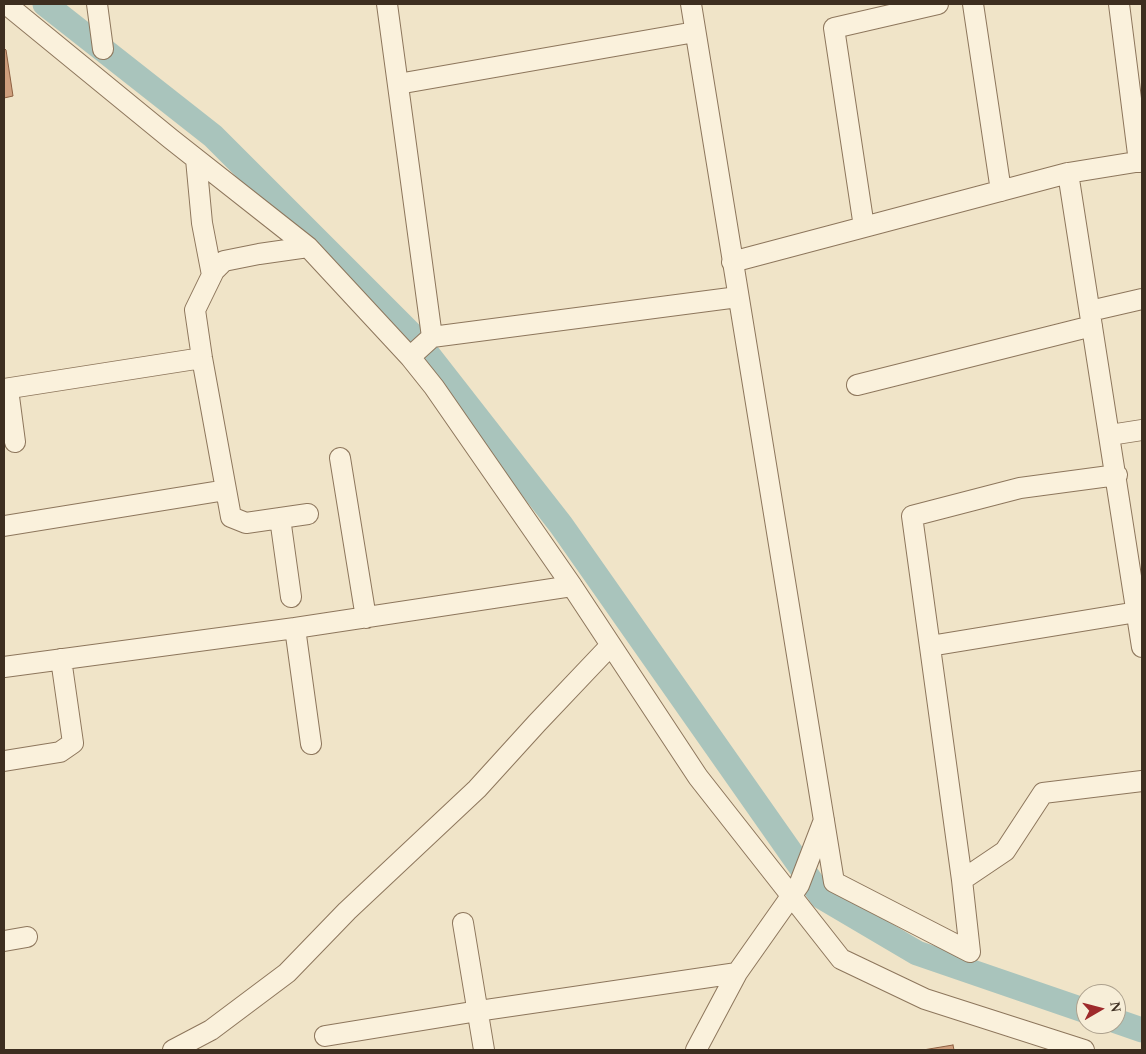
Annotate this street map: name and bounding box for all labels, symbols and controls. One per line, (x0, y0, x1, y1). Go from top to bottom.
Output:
north arrow (1076, 984, 1126, 1034)
text: N (1107, 1001, 1123, 1013)

